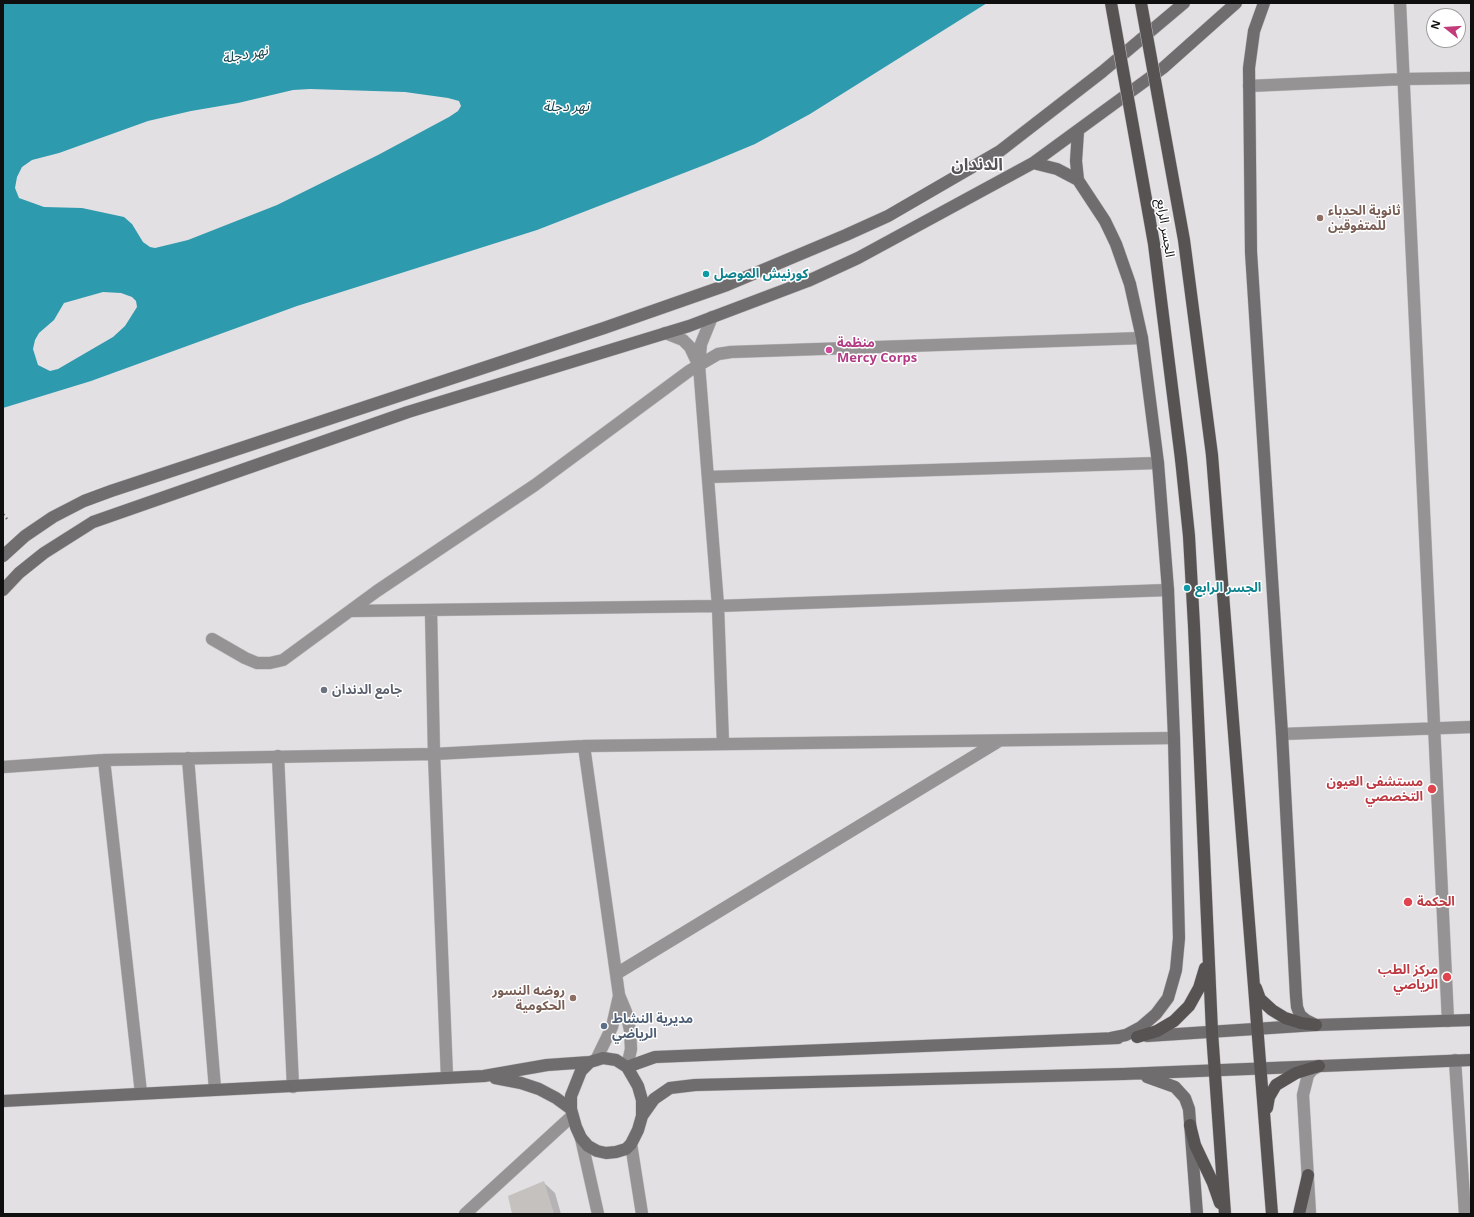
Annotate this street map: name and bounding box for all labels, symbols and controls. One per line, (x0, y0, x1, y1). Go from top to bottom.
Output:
north arrow (1426, 8, 1466, 48)
text: N (1427, 18, 1443, 31)
water label: نهر دجلة (221, 42, 269, 68)
water label: نهر دجلة (543, 99, 589, 115)
district label: الدندان (951, 155, 1003, 175)
street label: الجسر الرابع (1153, 198, 1177, 258)
place label: ثانوية الحدباء للمتفوقين (1328, 203, 1401, 234)
marker: ثانوية الحدباء للمتفوقين (1315, 213, 1325, 223)
place label: كورنيش الموصل (714, 266, 808, 282)
marker: كورنيش الموصل (701, 269, 711, 279)
place label: منظمة Mercy Corps (837, 335, 917, 366)
marker: منظمة Mercy Corps (824, 345, 834, 355)
place label: الجسر الرابع (1195, 580, 1261, 596)
marker: الجسر الرابع (1182, 583, 1192, 593)
place label: جامع الدندان (332, 682, 402, 698)
marker: جامع الدندان (319, 685, 329, 695)
place label: مستشفى العيون التخصصي (1327, 774, 1423, 805)
marker: مستشفى العيون التخصصي (1426, 783, 1438, 795)
place label: الحكمة (1417, 894, 1455, 910)
marker: الحكمة (1402, 896, 1414, 908)
place label: مركز الطب الرياصي (1378, 962, 1438, 993)
marker: مركز الطب الرياصي (1441, 971, 1453, 983)
place label: روضه النسور الحكومية (492, 983, 565, 1014)
marker: روضه النسور الحكومية (568, 993, 578, 1003)
place label: مديرية النشاط الرياضي (612, 1011, 693, 1042)
marker: مديرية النشاط الرياضي (599, 1021, 609, 1031)

